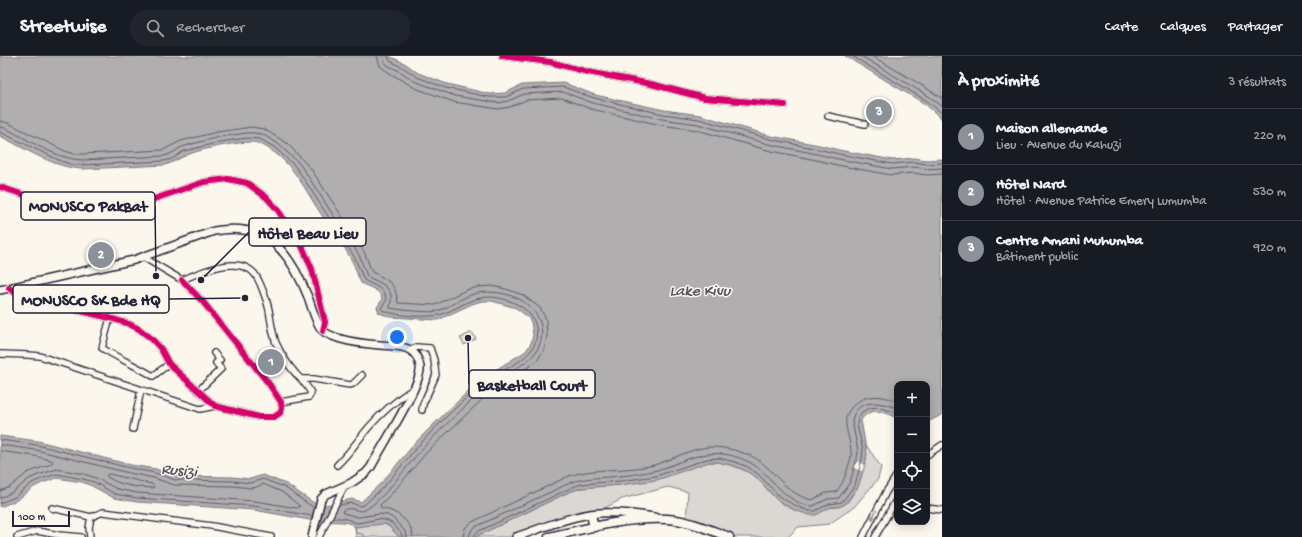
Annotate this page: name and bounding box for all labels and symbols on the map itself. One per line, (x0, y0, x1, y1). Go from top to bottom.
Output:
pin: 3 (866, 97, 892, 127)
callout: MONUSCO PakBat (21, 192, 155, 220)
text: MONUSCO PakBat (29, 199, 149, 218)
callout: Hôtel Beau Lieu (249, 218, 366, 246)
text: Hôtel Beau Lieu (257, 226, 359, 245)
pin: 2 (88, 240, 114, 270)
water label: Lake Kivu (670, 283, 732, 302)
callout: MONUSCO SK Bde HQ (13, 285, 169, 313)
text: MONUSCO SK Bde HQ (21, 293, 161, 312)
your location (387, 327, 407, 347)
pin: 1 (258, 347, 284, 377)
callout: Basketball Court (469, 370, 595, 398)
text: Basketball Court (476, 378, 588, 397)
water label: Rusizi (160, 461, 199, 483)
scale bar (12, 509, 70, 528)
one-way arrow (871, 509, 878, 520)

